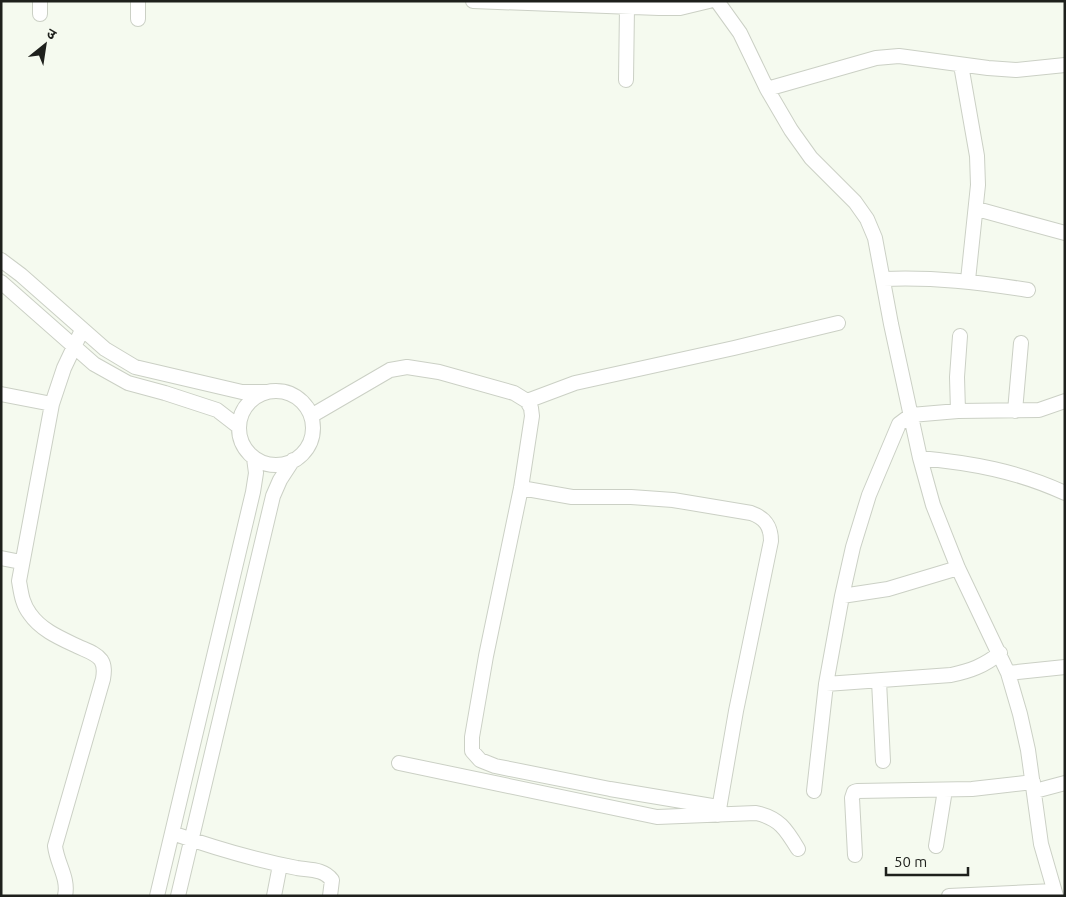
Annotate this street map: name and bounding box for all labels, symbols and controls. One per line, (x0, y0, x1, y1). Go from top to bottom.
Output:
north arrow (20, 20, 70, 70)
text: उ (44, 25, 60, 43)
scale bar (886, 844, 968, 876)
text: 50 m (894, 853, 927, 870)

